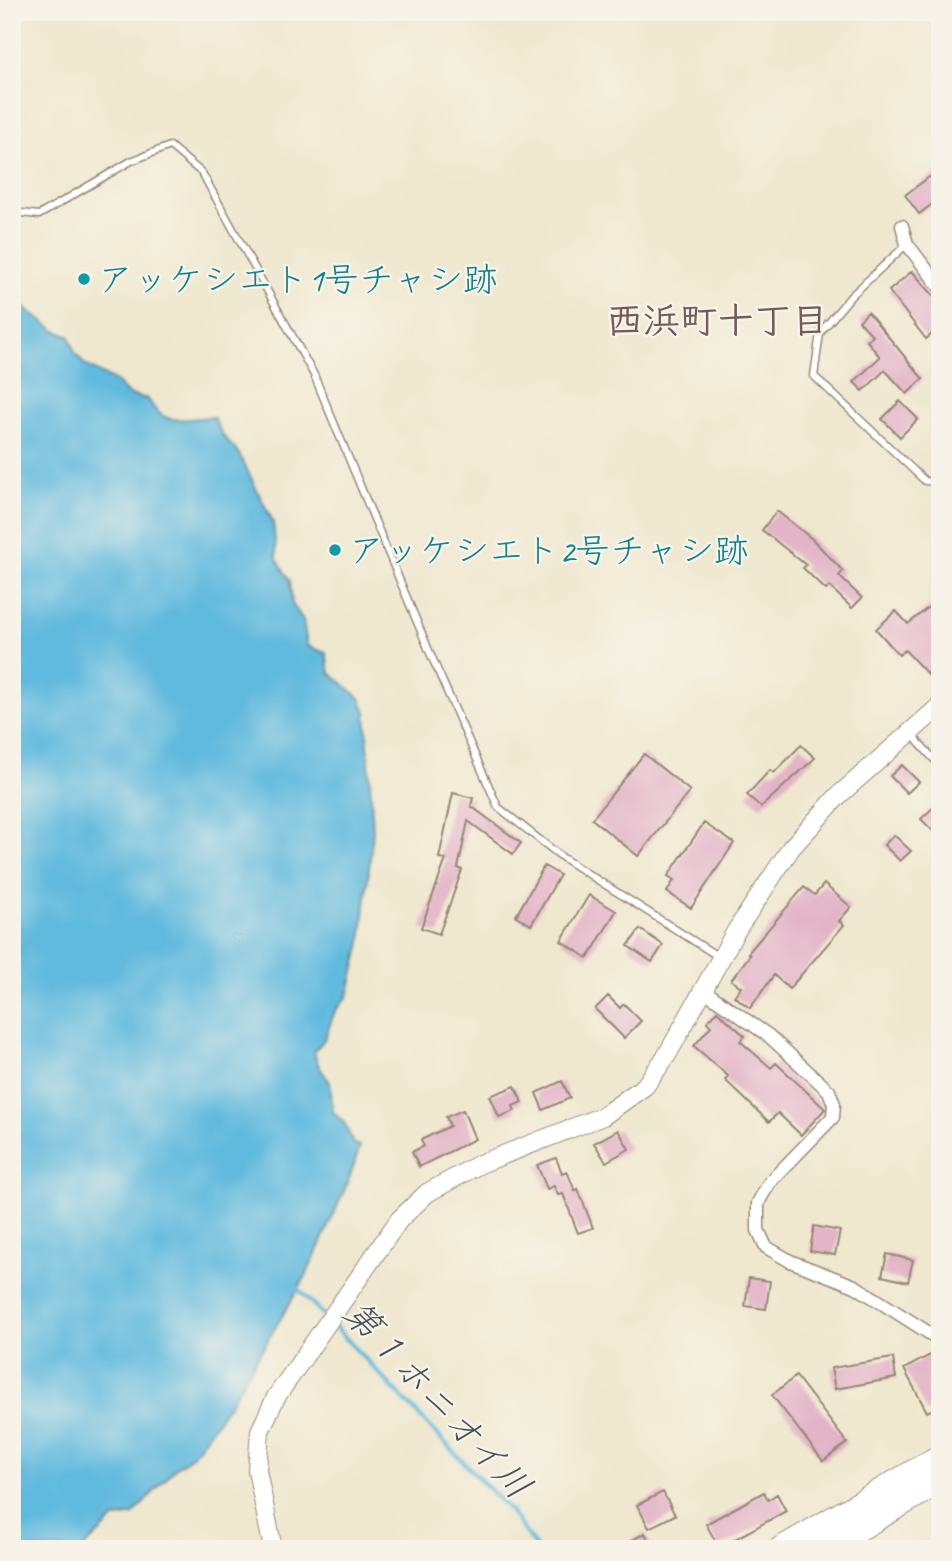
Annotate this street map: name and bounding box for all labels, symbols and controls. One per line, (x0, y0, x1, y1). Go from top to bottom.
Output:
place label: アッケシエト1号チャシ跡 (98, 257, 498, 302)
marker: アッケシエト1号チャシ跡 (76, 271, 92, 287)
district label: 西浜町十丁目 (606, 297, 828, 344)
place label: アッケシエト2号チャシ跡 (349, 528, 749, 573)
marker: アッケシエト2号チャシ跡 (327, 542, 343, 558)
water label: 第１ホニオイ川 (333, 1290, 542, 1509)

